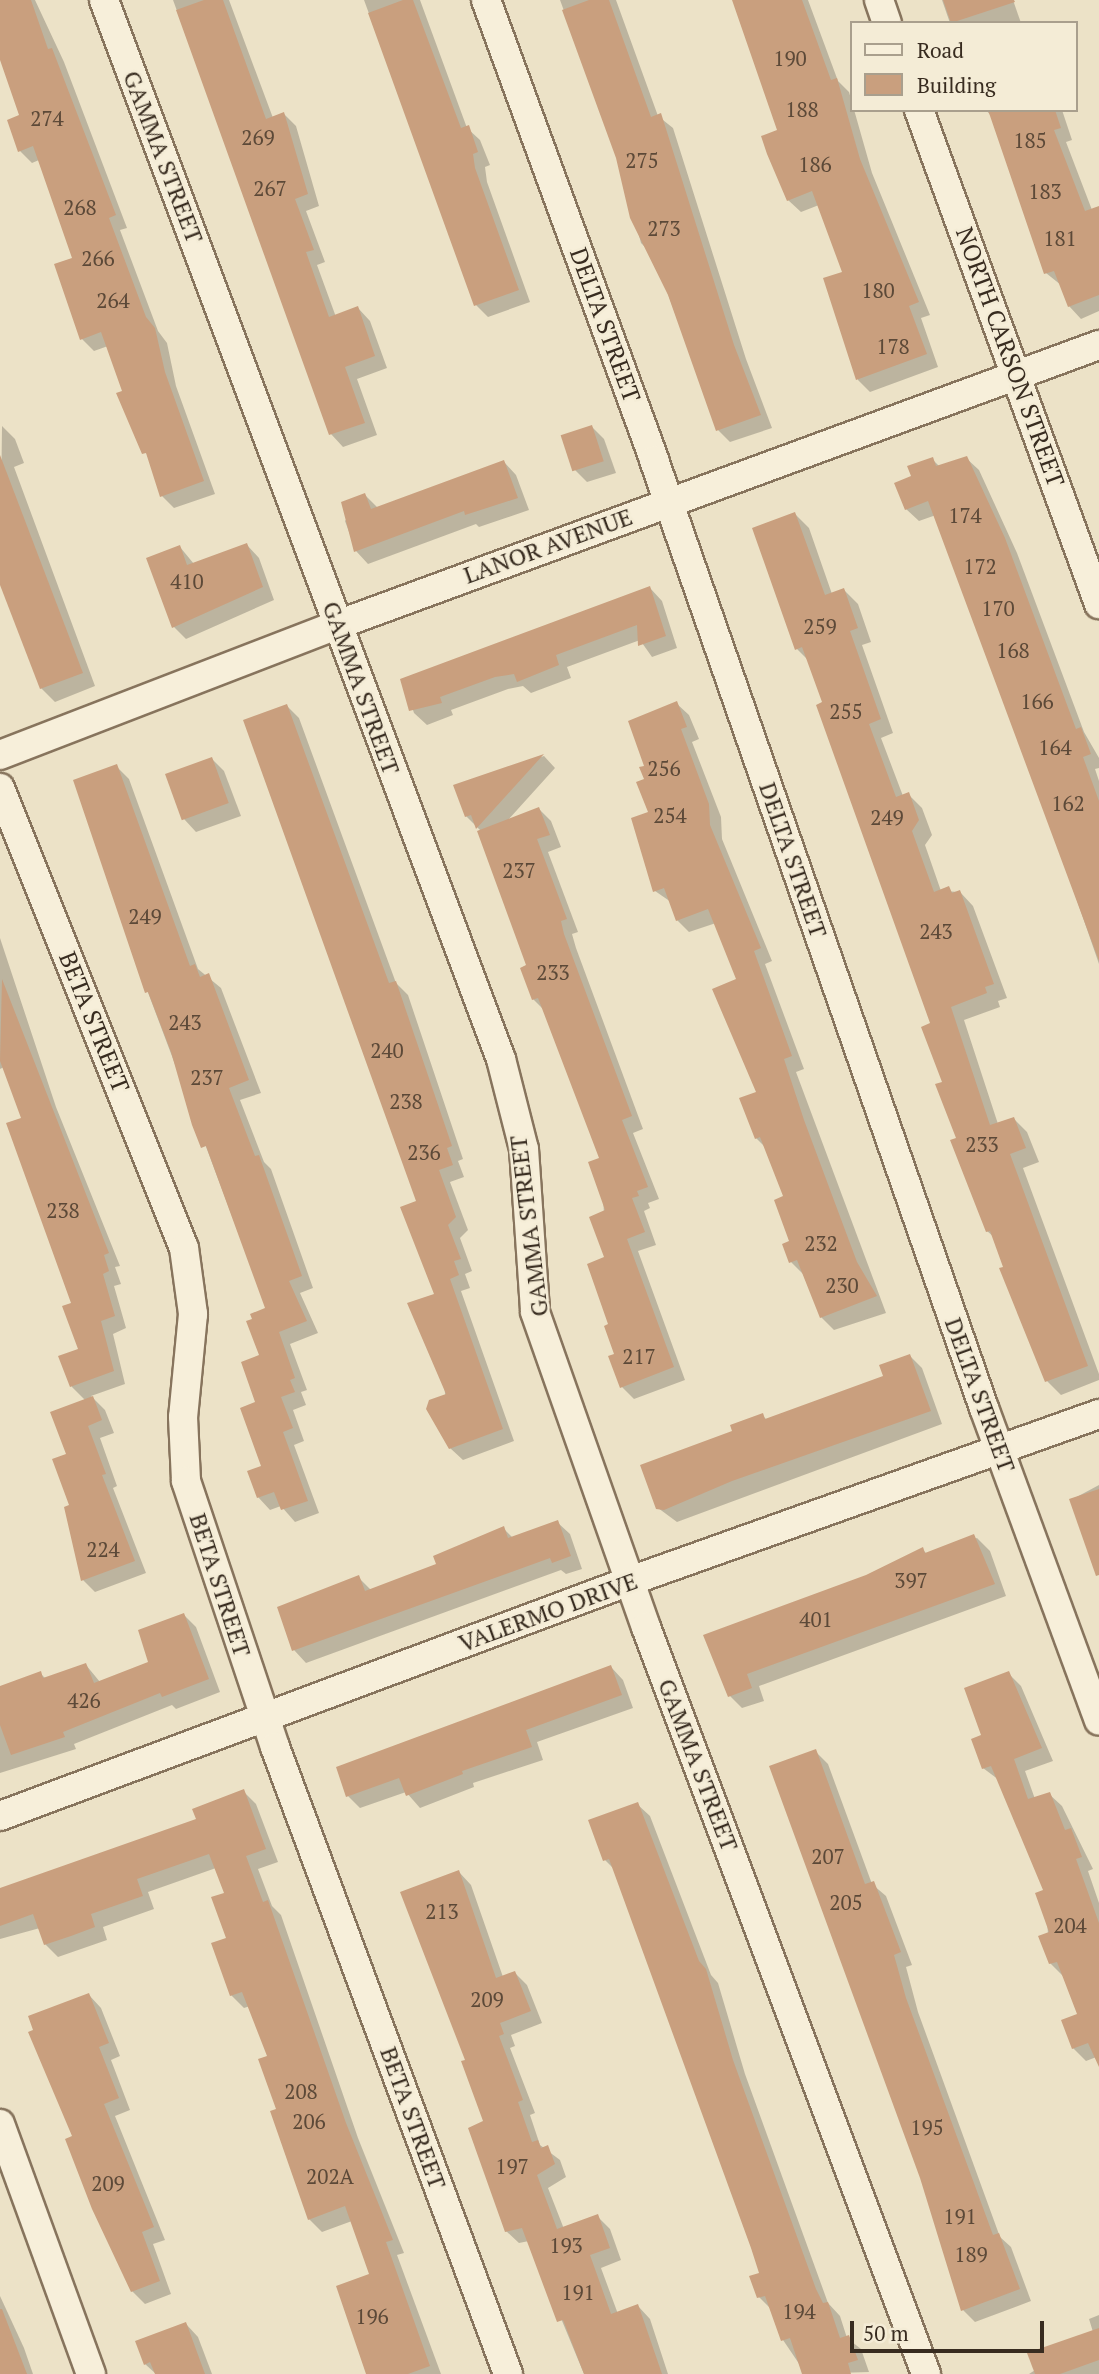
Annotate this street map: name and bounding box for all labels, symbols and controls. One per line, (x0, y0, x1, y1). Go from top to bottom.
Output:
legend (850, 21, 1078, 112)
text: Road (917, 36, 964, 64)
house number: 190 (773, 45, 807, 71)
street label: GAMMA STREET (117, 67, 209, 247)
text: Building (917, 71, 996, 99)
house number: 188 (785, 96, 819, 122)
house number: 274 (30, 105, 64, 131)
house number: 269 (241, 124, 275, 150)
house number: 185 (1013, 127, 1047, 153)
house number: 275 (625, 147, 659, 173)
house number: 186 (798, 151, 832, 177)
house number: 267 (253, 175, 287, 201)
house number: 183 (1028, 178, 1062, 204)
house number: 268 (63, 194, 97, 220)
house number: 273 (647, 215, 681, 241)
street label: NORTH CARSON STREET (950, 223, 1070, 491)
house number: 181 (1043, 225, 1077, 251)
street label: DELTA STREET (564, 244, 646, 406)
house number: 266 (81, 245, 115, 271)
house number: 180 (861, 277, 895, 303)
house number: 264 (96, 287, 130, 313)
house number: 178 (876, 333, 910, 359)
street label: LANOR AVENUE (459, 502, 637, 590)
house number: 174 (948, 502, 982, 528)
house number: 172 (963, 553, 997, 579)
house number: 410 (170, 568, 204, 594)
house number: 170 (981, 595, 1015, 621)
street label: GAMMA STREET (316, 597, 406, 779)
house number: 259 (803, 613, 837, 639)
house number: 168 (996, 637, 1030, 663)
house number: 166 (1020, 688, 1054, 714)
house number: 255 (829, 698, 863, 724)
house number: 164 (1038, 734, 1072, 760)
house number: 256 (647, 755, 681, 781)
street label: DELTA STREET (753, 778, 833, 942)
house number: 162 (1051, 790, 1085, 816)
house number: 254 (653, 802, 687, 828)
house number: 249 (870, 804, 904, 830)
house number: 237 (502, 857, 536, 883)
house number: 249 (128, 903, 162, 929)
house number: 243 (919, 918, 953, 944)
street label: BETA STREET (53, 947, 135, 1097)
house number: 233 (536, 959, 570, 985)
house number: 243 (168, 1009, 202, 1035)
house number: 240 (370, 1037, 404, 1063)
house number: 237 (190, 1064, 224, 1090)
house number: 238 (389, 1088, 423, 1114)
house number: 233 (965, 1131, 999, 1157)
street label: GAMMA STREET (504, 1134, 554, 1318)
house number: 236 (407, 1139, 441, 1165)
house number: 238 (46, 1197, 80, 1223)
house number: 232 (804, 1230, 838, 1256)
house number: 230 (825, 1272, 859, 1298)
street label: DELTA STREET (939, 1314, 1021, 1476)
house number: 217 (622, 1343, 656, 1369)
street label: BETA STREET (183, 1509, 257, 1661)
house number: 224 (86, 1536, 120, 1562)
street label: VALERMO DRIVE (455, 1566, 641, 1658)
house number: 397 (894, 1567, 928, 1593)
house number: 401 (799, 1606, 833, 1632)
street label: GAMMA STREET (652, 1675, 744, 1855)
house number: 426 (67, 1687, 101, 1713)
house number: 207 (811, 1843, 845, 1869)
house number: 205 (829, 1889, 863, 1915)
house number: 213 (425, 1898, 459, 1924)
house number: 204 (1053, 1912, 1087, 1938)
house number: 209 (470, 1986, 504, 2012)
street label: BETA STREET (374, 2043, 452, 2193)
house number: 208 (284, 2078, 318, 2104)
house number: 206 (292, 2108, 326, 2134)
house number: 195 (910, 2114, 944, 2140)
house number: 197 (495, 2153, 529, 2179)
house number: 202A (306, 2163, 354, 2189)
house number: 209 (91, 2170, 125, 2196)
house number: 191 (943, 2203, 977, 2229)
house number: 193 (549, 2232, 583, 2258)
house number: 189 (954, 2241, 988, 2267)
house number: 191 (561, 2279, 595, 2305)
house number: 194 (782, 2298, 816, 2324)
house number: 196 (355, 2303, 389, 2329)
scale bar (854, 2308, 1048, 2352)
text: 50 m (863, 2319, 909, 2347)

